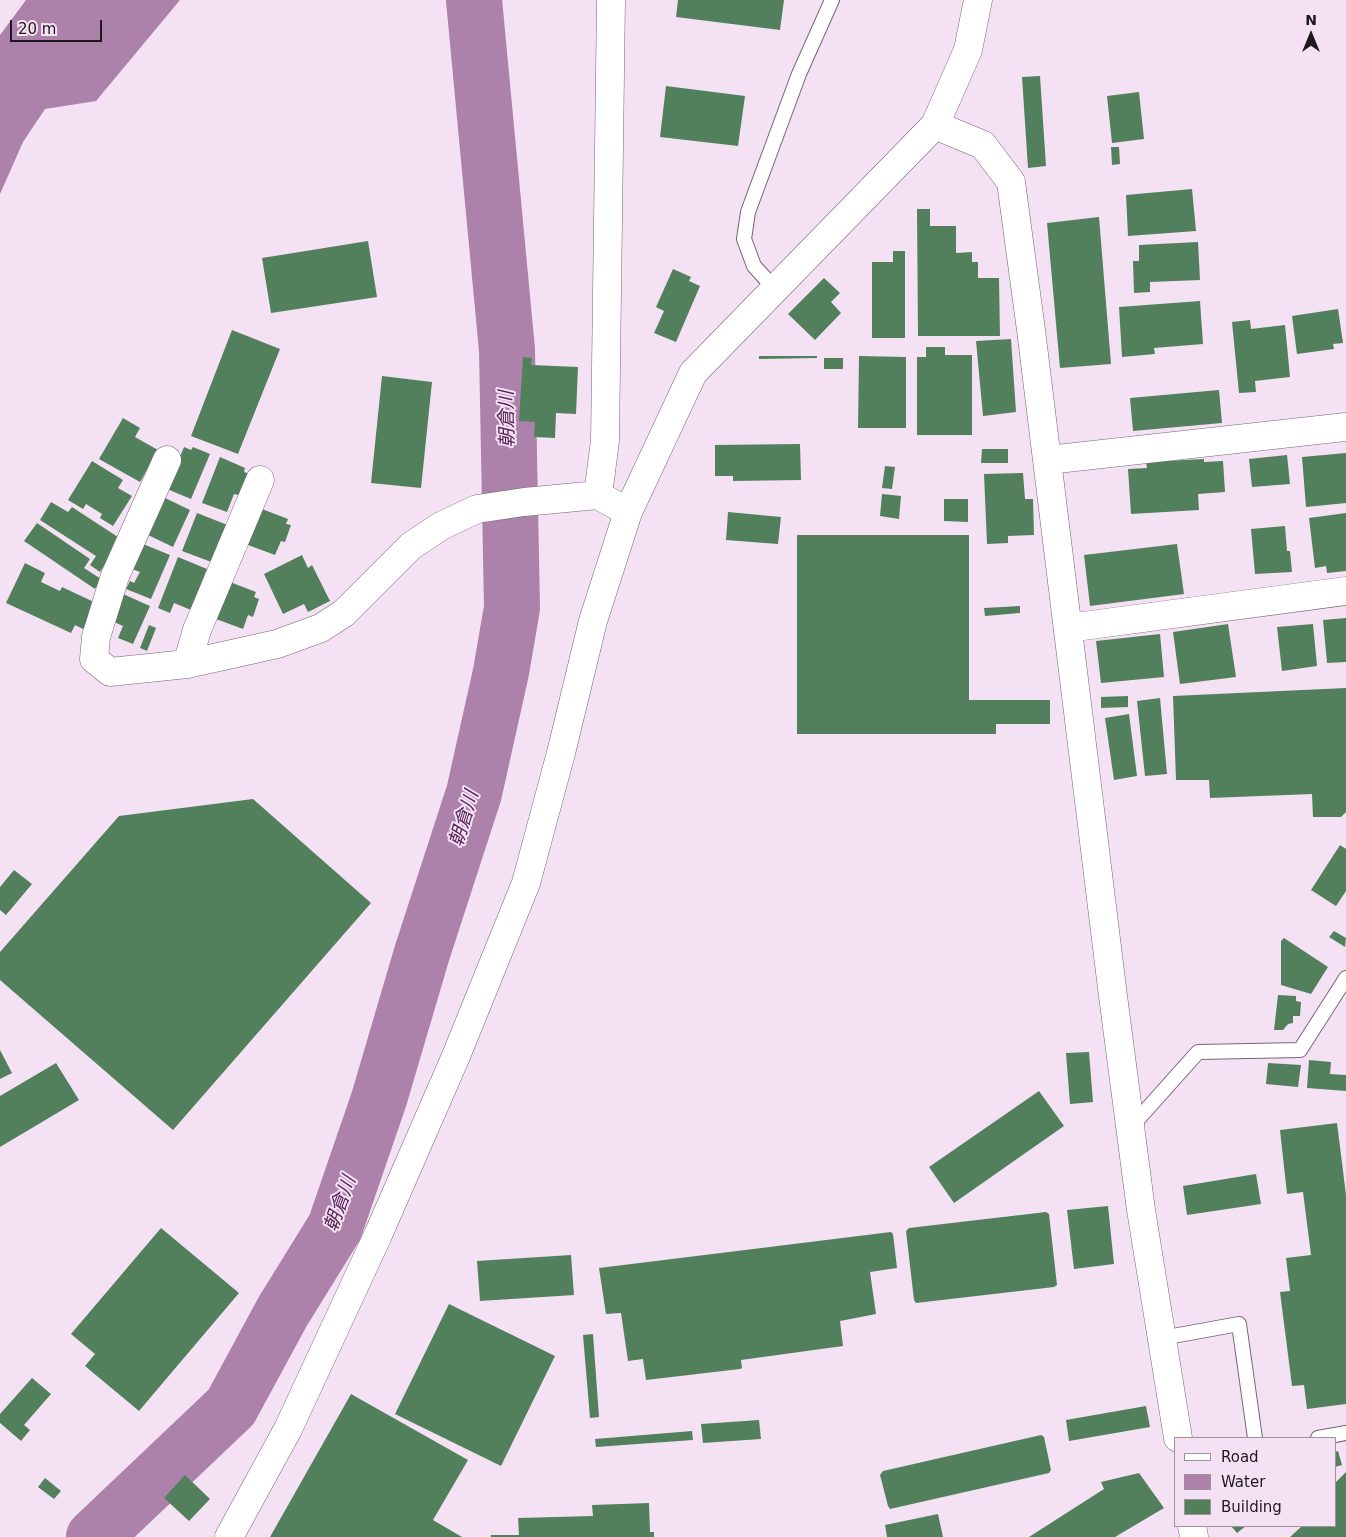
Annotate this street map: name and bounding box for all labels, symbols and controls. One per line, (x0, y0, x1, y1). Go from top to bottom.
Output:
scale bar (12, 10, 105, 42)
north arrow (1286, 10, 1336, 60)
text: N (1305, 12, 1317, 28)
text: 20 m (18, 20, 56, 38)
water label: 朝倉川 (496, 390, 520, 448)
water label: 朝倉川 (446, 788, 484, 850)
water label: 朝倉川 (321, 1173, 361, 1235)
legend (1174, 1437, 1336, 1527)
text: Road (1221, 1448, 1259, 1466)
text: Water (1221, 1473, 1265, 1491)
text: Building (1221, 1498, 1282, 1516)

